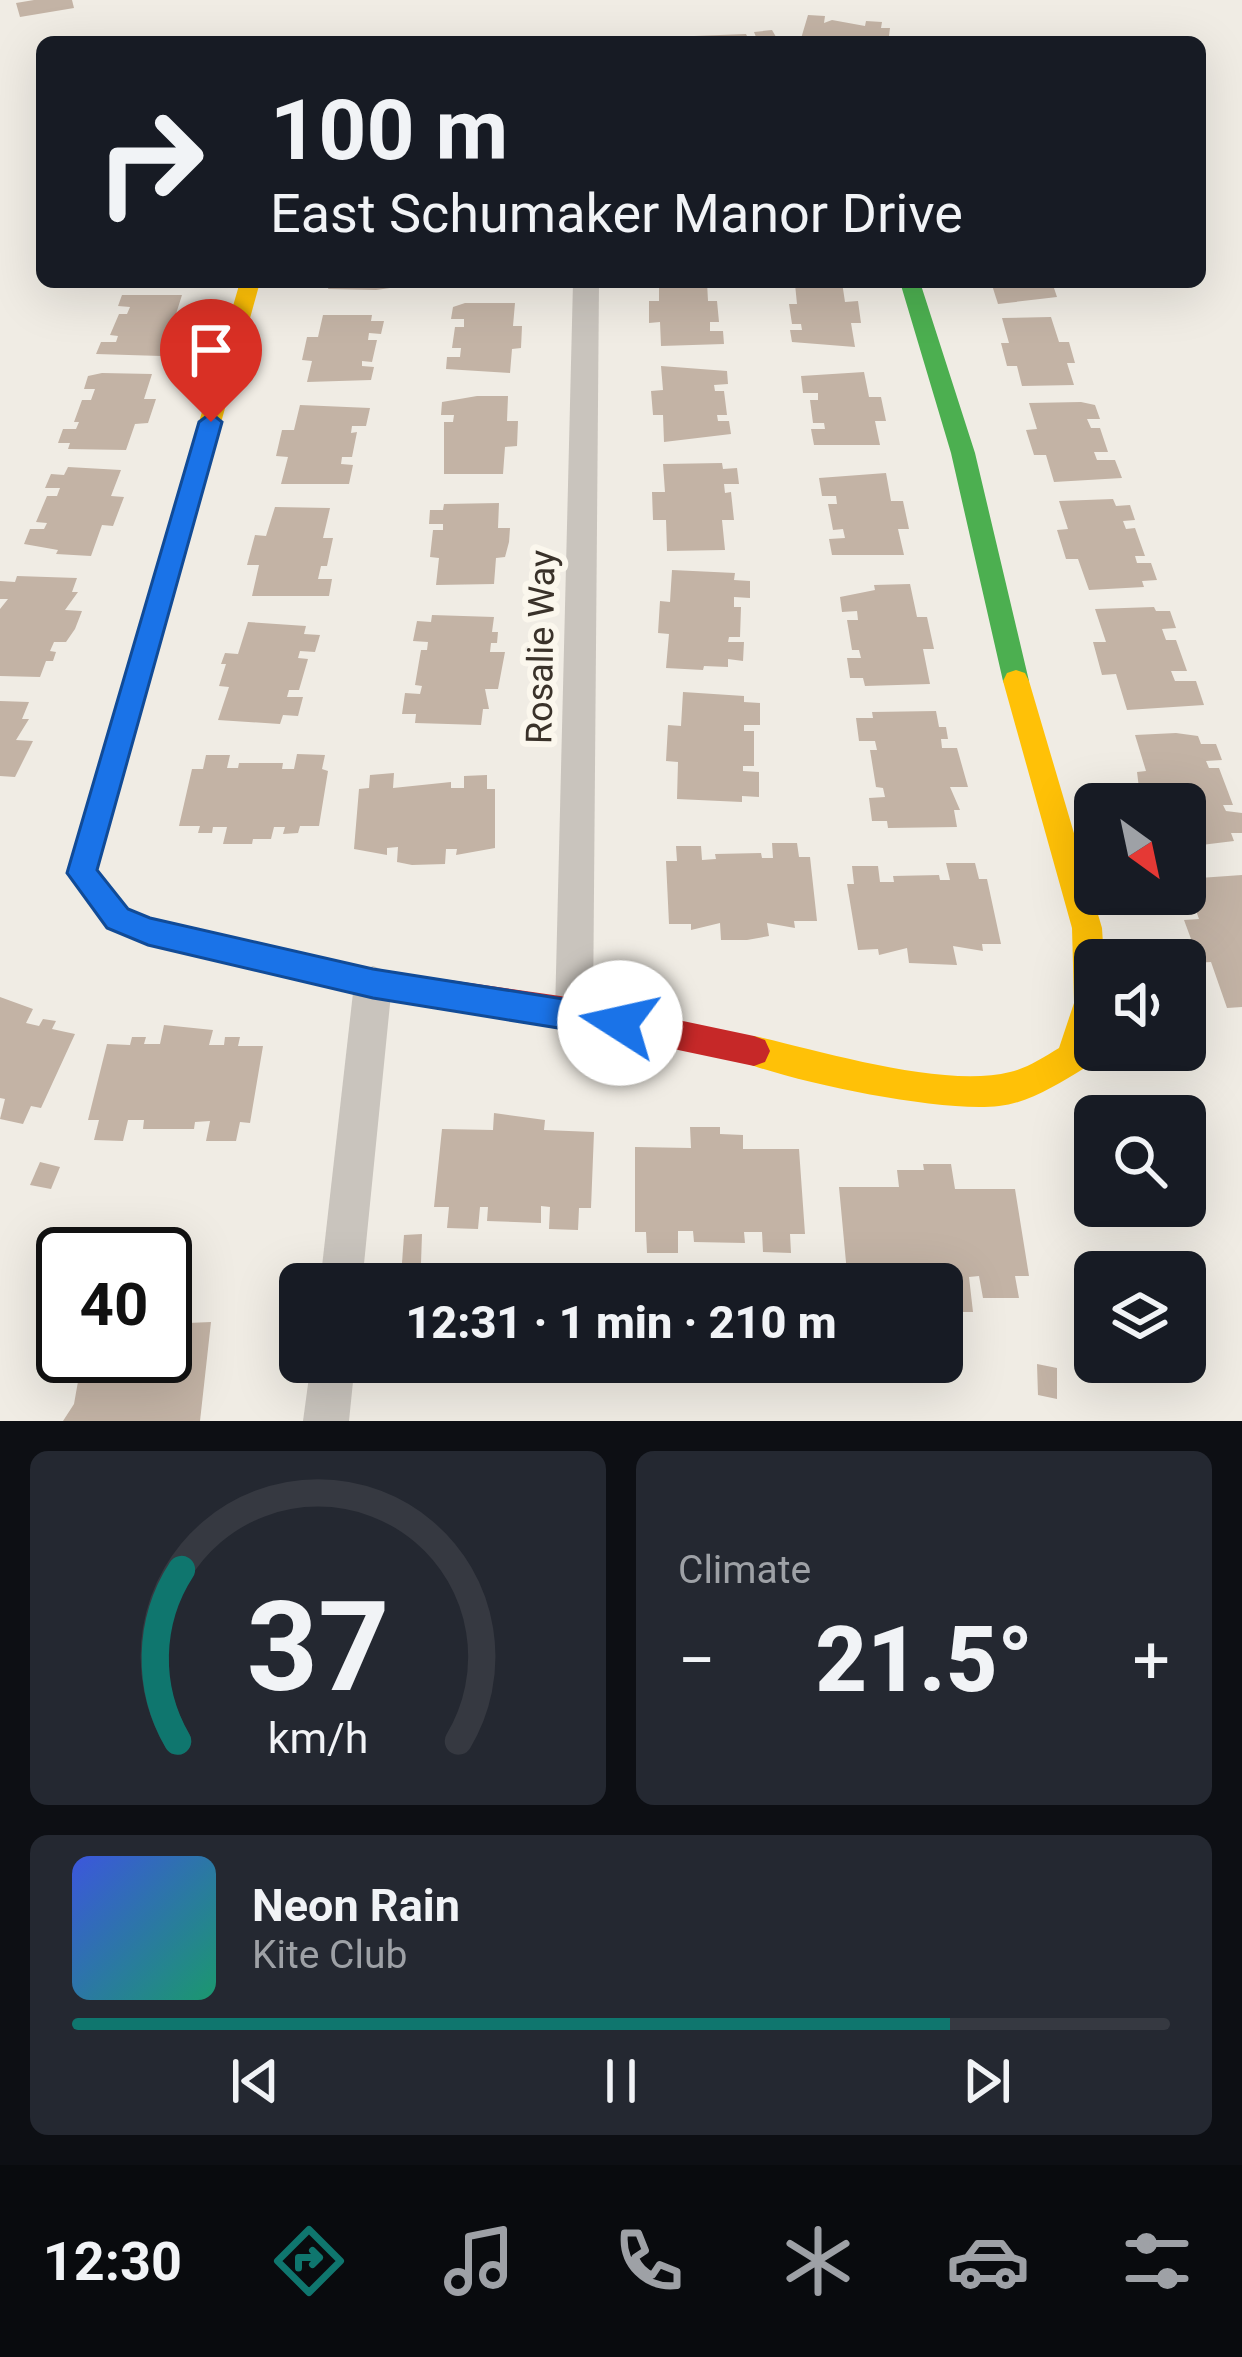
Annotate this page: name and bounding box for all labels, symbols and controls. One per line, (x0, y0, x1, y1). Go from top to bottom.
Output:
text: 100 m (270, 81, 508, 180)
icon: right (72, 84, 228, 240)
text: East Schumaker Manor Drive (270, 182, 963, 245)
pin (160, 299, 262, 422)
icon: arrive (178, 317, 244, 383)
street label: Rosalie Way (518, 550, 564, 744)
north arrow (1074, 783, 1206, 915)
map controls (1074, 783, 1206, 1383)
button: sound (1074, 939, 1206, 1071)
position arrow (557, 960, 683, 1086)
button: search (1074, 1095, 1206, 1227)
speed limit sign: 40 (36, 1227, 192, 1383)
button: layers (1074, 1251, 1206, 1383)
text: 12:31 · 1 min · 210 m (405, 1296, 837, 1349)
text: Climate (678, 1547, 811, 1593)
text: 37 (246, 1574, 390, 1720)
text: 21.5° (815, 1608, 1033, 1713)
text: − (678, 1622, 716, 1699)
text: + (1133, 1622, 1170, 1699)
text: km/h (268, 1713, 368, 1763)
text: Neon Rain (252, 1879, 460, 1932)
text: Kite Club (252, 1932, 407, 1978)
icon: previous (222, 2048, 288, 2114)
icon: pause (588, 2048, 654, 2114)
icon: next (954, 2048, 1020, 2114)
icon: directions (267, 2219, 351, 2303)
icon: music (437, 2219, 521, 2303)
icon: phone (607, 2219, 691, 2303)
icon: climate (776, 2219, 860, 2303)
icon: car (946, 2219, 1030, 2303)
icon: filters (1115, 2219, 1199, 2303)
text: 12:30 (43, 2230, 182, 2293)

